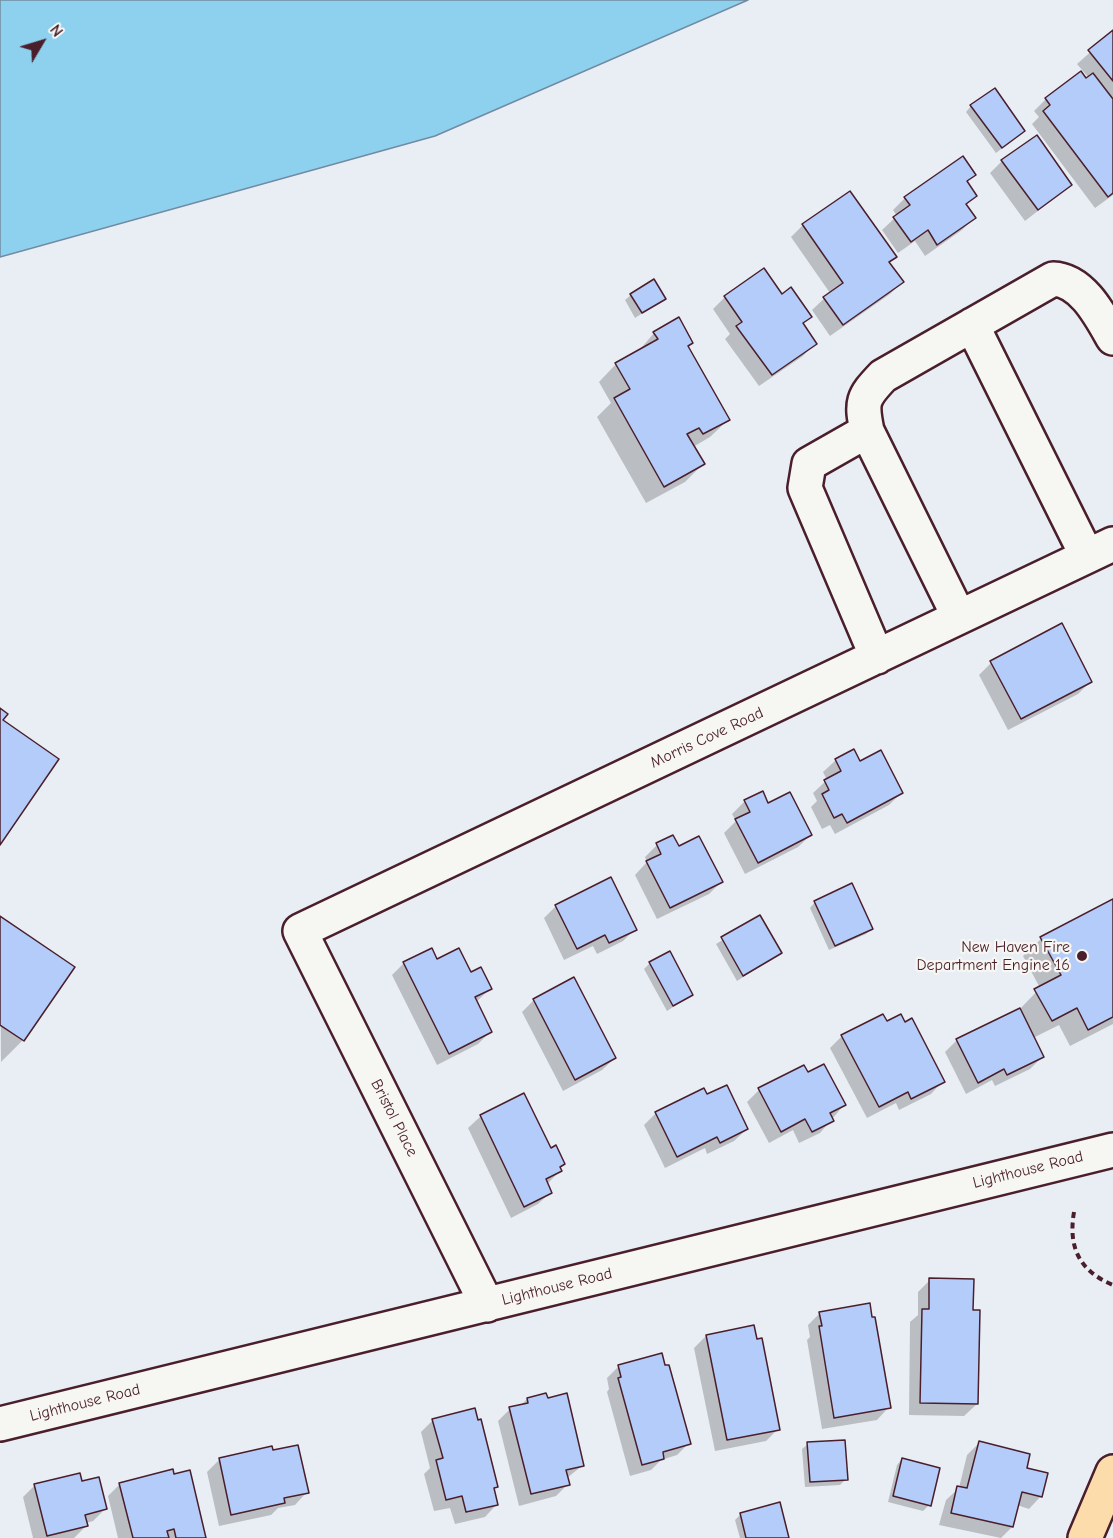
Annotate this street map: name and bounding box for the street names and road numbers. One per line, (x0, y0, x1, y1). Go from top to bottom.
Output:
street label: Morris Cove Road (647, 703, 767, 773)
street label: Bristol Place (366, 1076, 422, 1160)
street label: Lighthouse Road (971, 1147, 1085, 1193)
street label: Lighthouse Road (500, 1264, 614, 1310)
street label: Lighthouse Road (28, 1380, 142, 1426)

